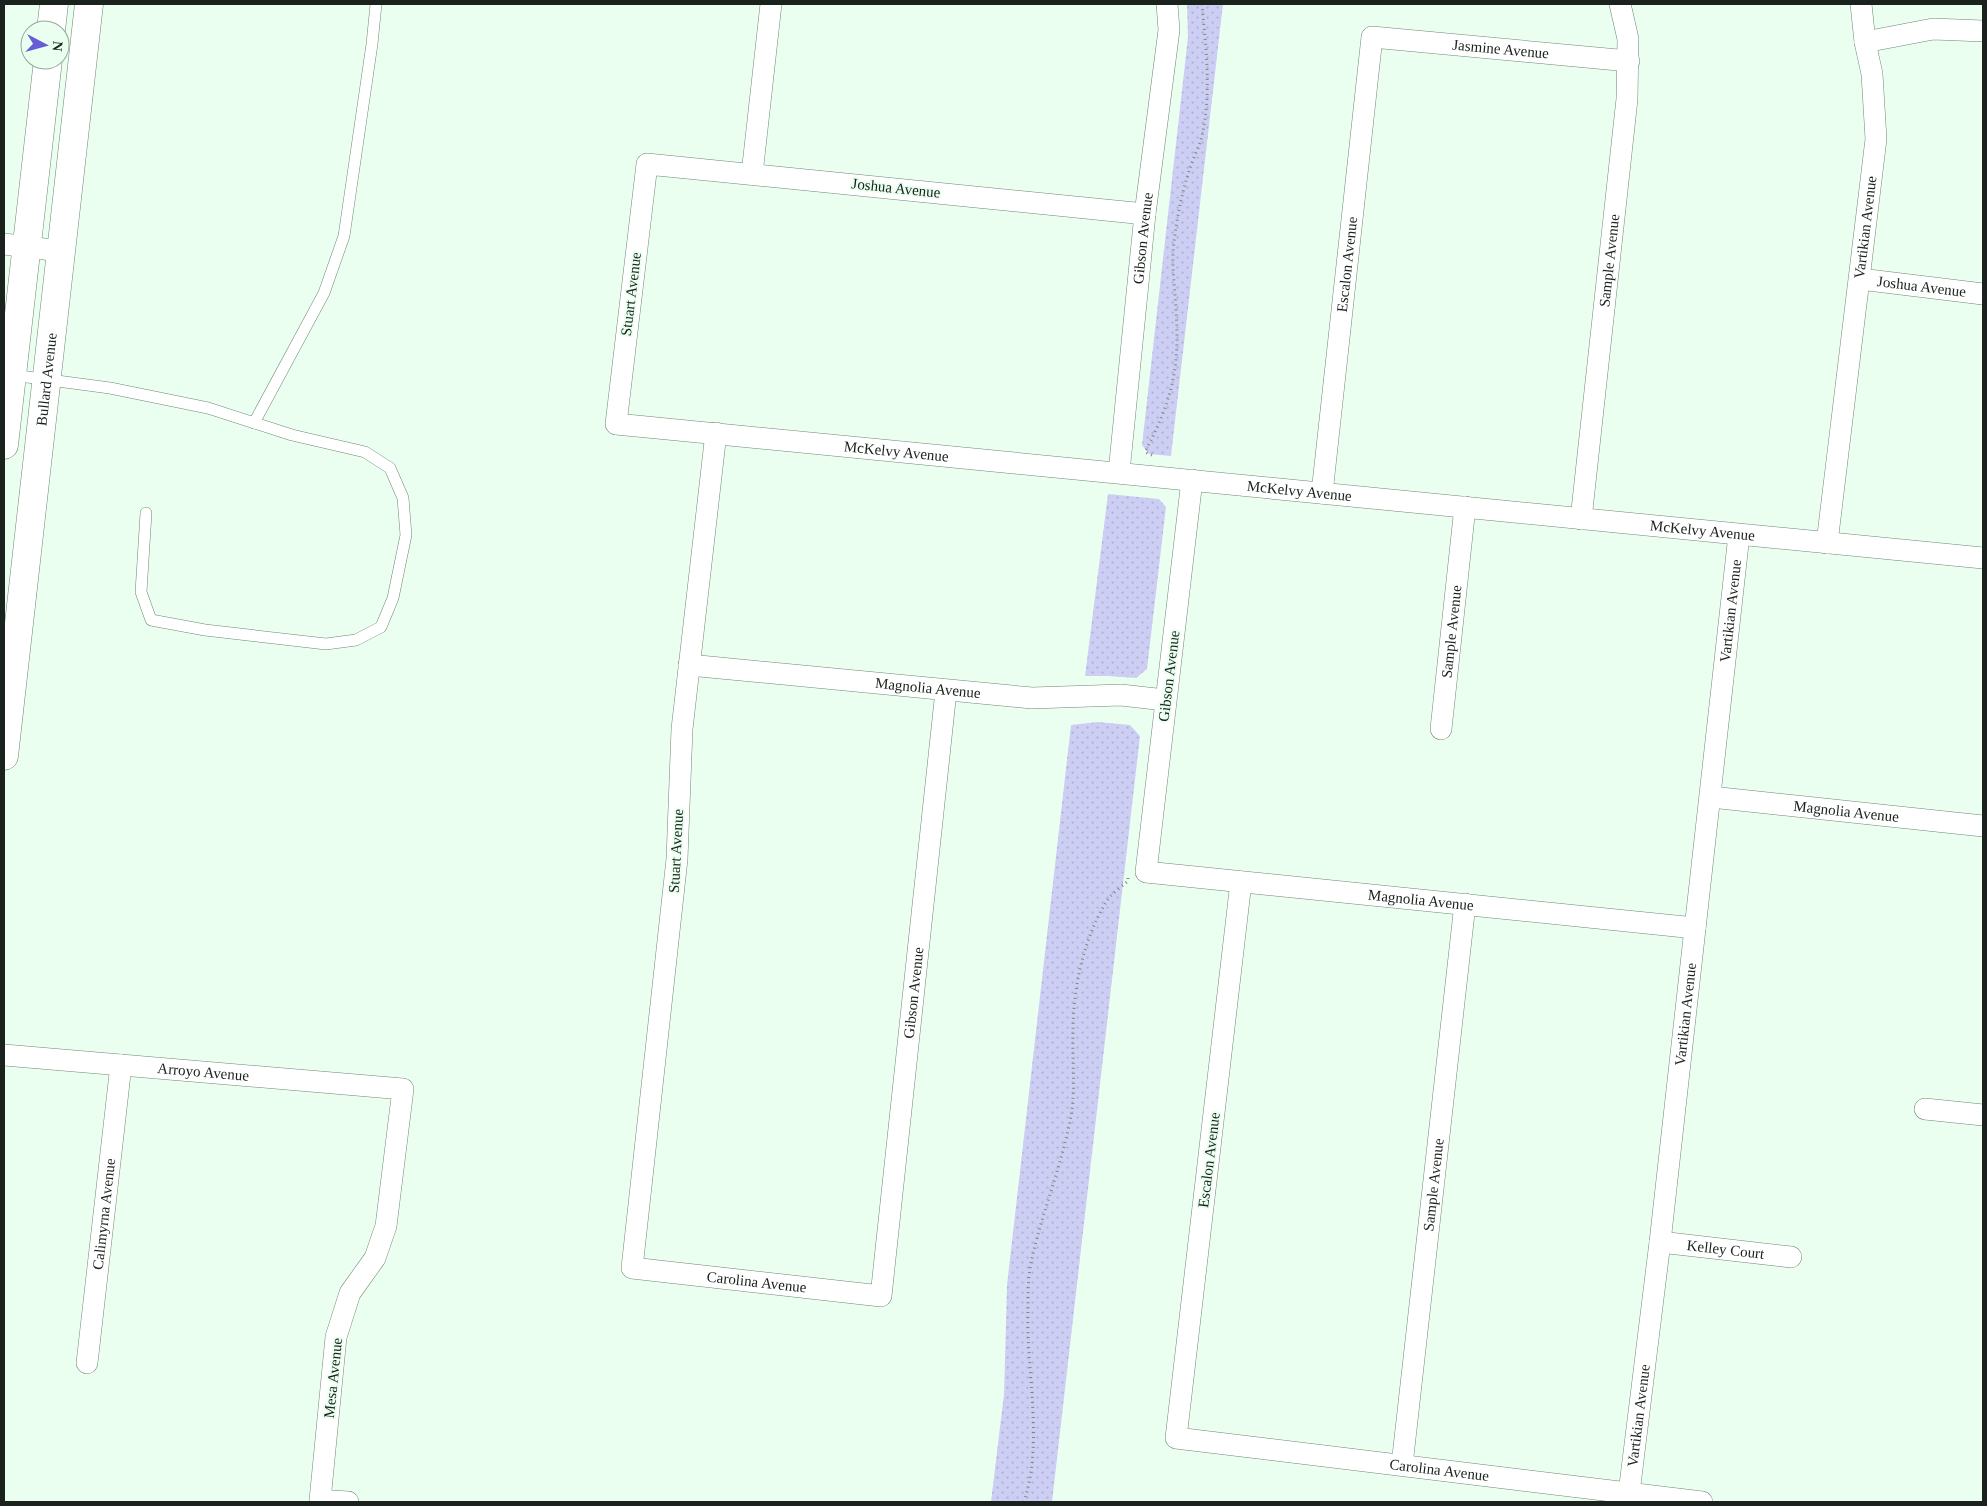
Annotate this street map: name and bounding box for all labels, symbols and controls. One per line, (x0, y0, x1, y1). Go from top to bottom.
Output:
north arrow (20, 20, 70, 70)
street label: Jasmine Avenue (1452, 37, 1550, 62)
text: N (49, 40, 65, 52)
street label: Joshua Avenue (851, 175, 942, 201)
street label: Vartikian Avenue (1851, 175, 1880, 280)
street label: Gibson Avenue (1130, 191, 1156, 285)
street label: Sample Avenue (1596, 213, 1622, 308)
street label: Escalon Avenue (1334, 215, 1360, 313)
street label: Stuart Avenue (618, 251, 644, 337)
street label: Joshua Avenue (1876, 273, 1967, 300)
street label: Bullard Avenue (33, 332, 60, 427)
street label: McKelvy Avenue (843, 438, 950, 465)
street label: McKelvy Avenue (1246, 478, 1353, 504)
street label: McKelvy Avenue (1649, 517, 1756, 544)
street label: Vartikian Avenue (1717, 558, 1744, 663)
street label: Sample Avenue (1439, 584, 1465, 679)
street label: Gibson Avenue (1155, 629, 1183, 723)
street label: Magnolia Avenue (874, 675, 982, 701)
street label: Magnolia Avenue (1793, 798, 1900, 825)
street label: Stuart Avenue (666, 808, 686, 894)
street label: Magnolia Avenue (1367, 887, 1475, 913)
street label: Gibson Avenue (901, 946, 926, 1039)
street label: Vartikian Avenue (1672, 962, 1699, 1067)
street label: Arroyo Avenue (157, 1060, 250, 1084)
street label: Escalon Avenue (1195, 1111, 1223, 1209)
street label: Sample Avenue (1420, 1137, 1447, 1232)
street label: Calimyrna Avenue (90, 1157, 118, 1270)
street label: Kelley Court (1686, 1237, 1766, 1262)
street label: Carolina Avenue (706, 1268, 808, 1296)
street label: Mesa Avenue (321, 1337, 345, 1419)
street label: Vartikian Avenue (1624, 1363, 1653, 1468)
street label: Carolina Avenue (1389, 1456, 1490, 1484)

